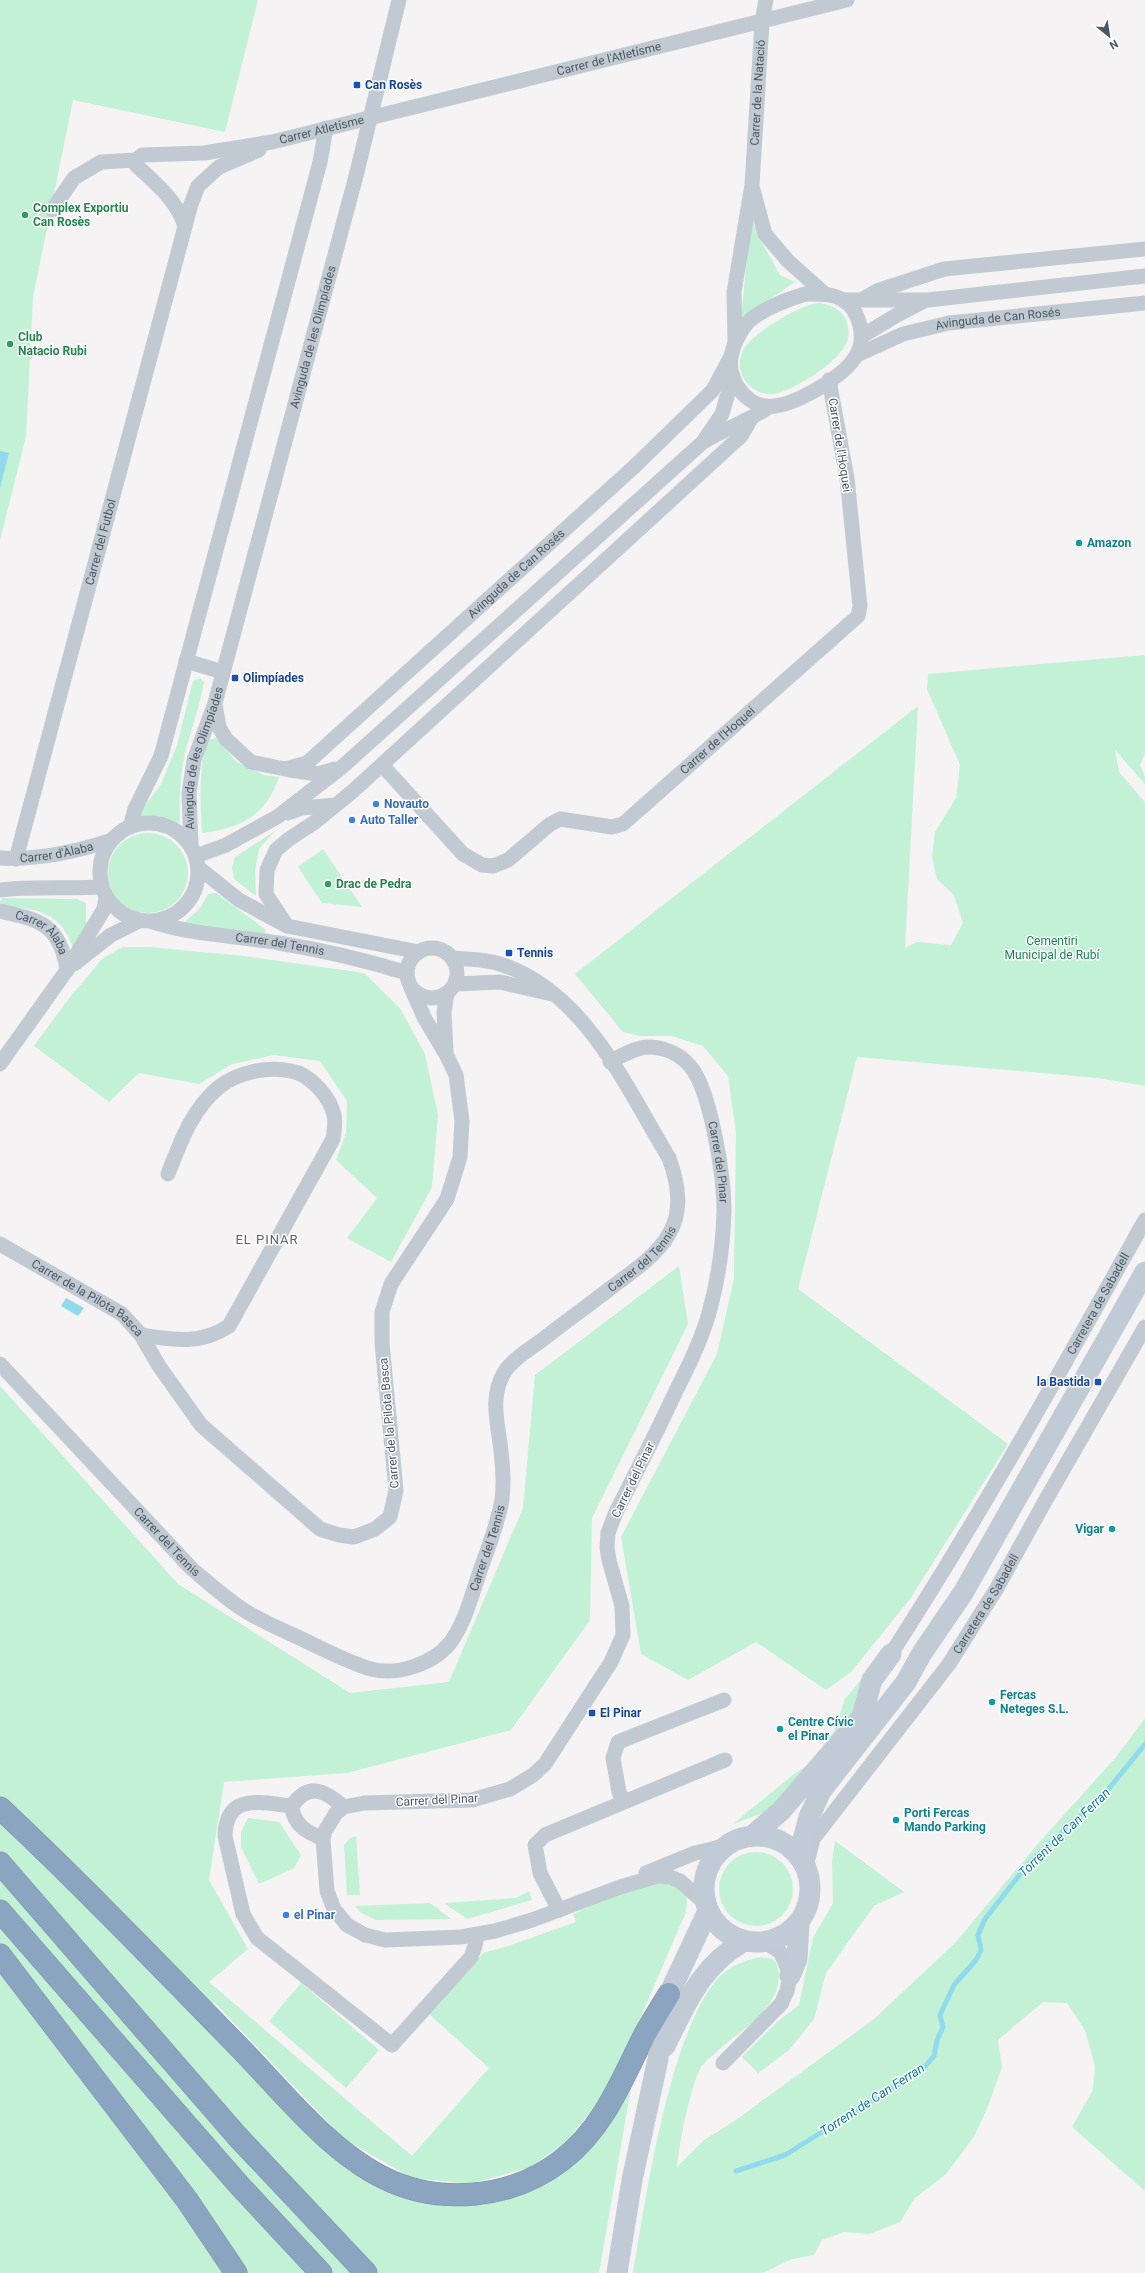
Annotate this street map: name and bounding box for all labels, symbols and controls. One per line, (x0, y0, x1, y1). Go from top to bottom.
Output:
north arrow (1089, 16, 1129, 56)
text: N (1107, 37, 1120, 52)
street label: Carrer de l'Atletísme (555, 39, 663, 78)
street label: Carrer de la Natació (747, 39, 768, 146)
place label: Can Rosès (365, 78, 422, 92)
marker: Can Rosès (352, 80, 362, 90)
street label: Carrer Atletísme (278, 113, 365, 147)
place label: Complex Exportiu Can Rosès (33, 201, 129, 229)
marker: Complex Exportiu Can Rosès (20, 210, 30, 220)
street label: Avinguda de les Olimpíades (287, 264, 339, 410)
street label: Avinguda de Can Rosés (934, 305, 1061, 333)
place label: Club Natacio Rubi (18, 330, 87, 358)
marker: Club Natacio Rubi (5, 339, 15, 349)
street label: Carrer de l'Hoquei (826, 397, 854, 493)
street label: Carrer del Futbol (82, 498, 119, 587)
street label: Avinguda de Can Rosés (465, 526, 568, 621)
place label: Amazon (1087, 536, 1131, 550)
marker: Amazon (1074, 538, 1084, 548)
place label: Olimpíades (243, 671, 304, 685)
marker: Olimpíades (230, 673, 240, 683)
street label: Avinguda de les Olimpíades (182, 685, 226, 830)
street label: Carrer de l'Hoquei (677, 704, 758, 777)
place label: Novauto (384, 797, 429, 811)
marker: Novauto (371, 799, 381, 809)
place label: Auto Taller (360, 813, 419, 827)
marker: Auto Taller (347, 815, 357, 825)
street label: Carrer d'Àlaba (19, 839, 95, 865)
place label: Drac de Pedra (336, 877, 412, 891)
marker: Drac de Pedra (323, 879, 333, 889)
street label: Carrer Àlaba (14, 908, 70, 956)
street label: Carrer del Tennis (235, 930, 326, 958)
park label: Cementiri Municipal de Rubí (1005, 934, 1100, 962)
place label: Tennis (517, 946, 553, 960)
marker: Tennis (504, 948, 514, 958)
street label: Carrer del Pinar (705, 1120, 731, 1204)
street label: Carrer del Tennis (605, 1224, 679, 1295)
district label: EL PINAR (235, 1232, 299, 1247)
street label: Carretera de Sabadell (1064, 1250, 1132, 1357)
street label: Carrer de la Pilota Basca (29, 1257, 146, 1339)
street label: Carrer de la Pilota Basca (376, 1357, 402, 1489)
place label: la Bastida (1037, 1375, 1091, 1389)
marker: la Bastida (1093, 1377, 1103, 1387)
street label: Carrer del Pinar (609, 1440, 657, 1520)
street label: Carrer del Tennis (131, 1504, 203, 1580)
street label: Carrer del Tennis (467, 1504, 508, 1593)
place label: Vigar (1075, 1522, 1105, 1536)
marker: Vigar (1107, 1524, 1117, 1534)
street label: Carretera de Sabadell (950, 1551, 1021, 1657)
place label: Fercas Neteges S.L. (1000, 1688, 1069, 1716)
marker: Fercas Neteges S.L. (987, 1697, 997, 1707)
place label: El Pinar (600, 1706, 642, 1720)
marker: El Pinar (587, 1708, 597, 1718)
place label: Centre Cívic el Pinar (788, 1715, 854, 1743)
marker: Centre Cívic el Pinar (775, 1724, 785, 1734)
water label: Torrent de Can Ferran (1015, 1785, 1113, 1880)
street label: Carrer del Pinar (395, 1791, 479, 1809)
place label: Porti Fercas Mando Parking (904, 1806, 986, 1834)
marker: Porti Fercas Mando Parking (891, 1815, 901, 1825)
place label: el Pinar (294, 1908, 336, 1922)
marker: el Pinar (281, 1910, 291, 1920)
water label: Torrent de Can Ferran (817, 2060, 927, 2139)

